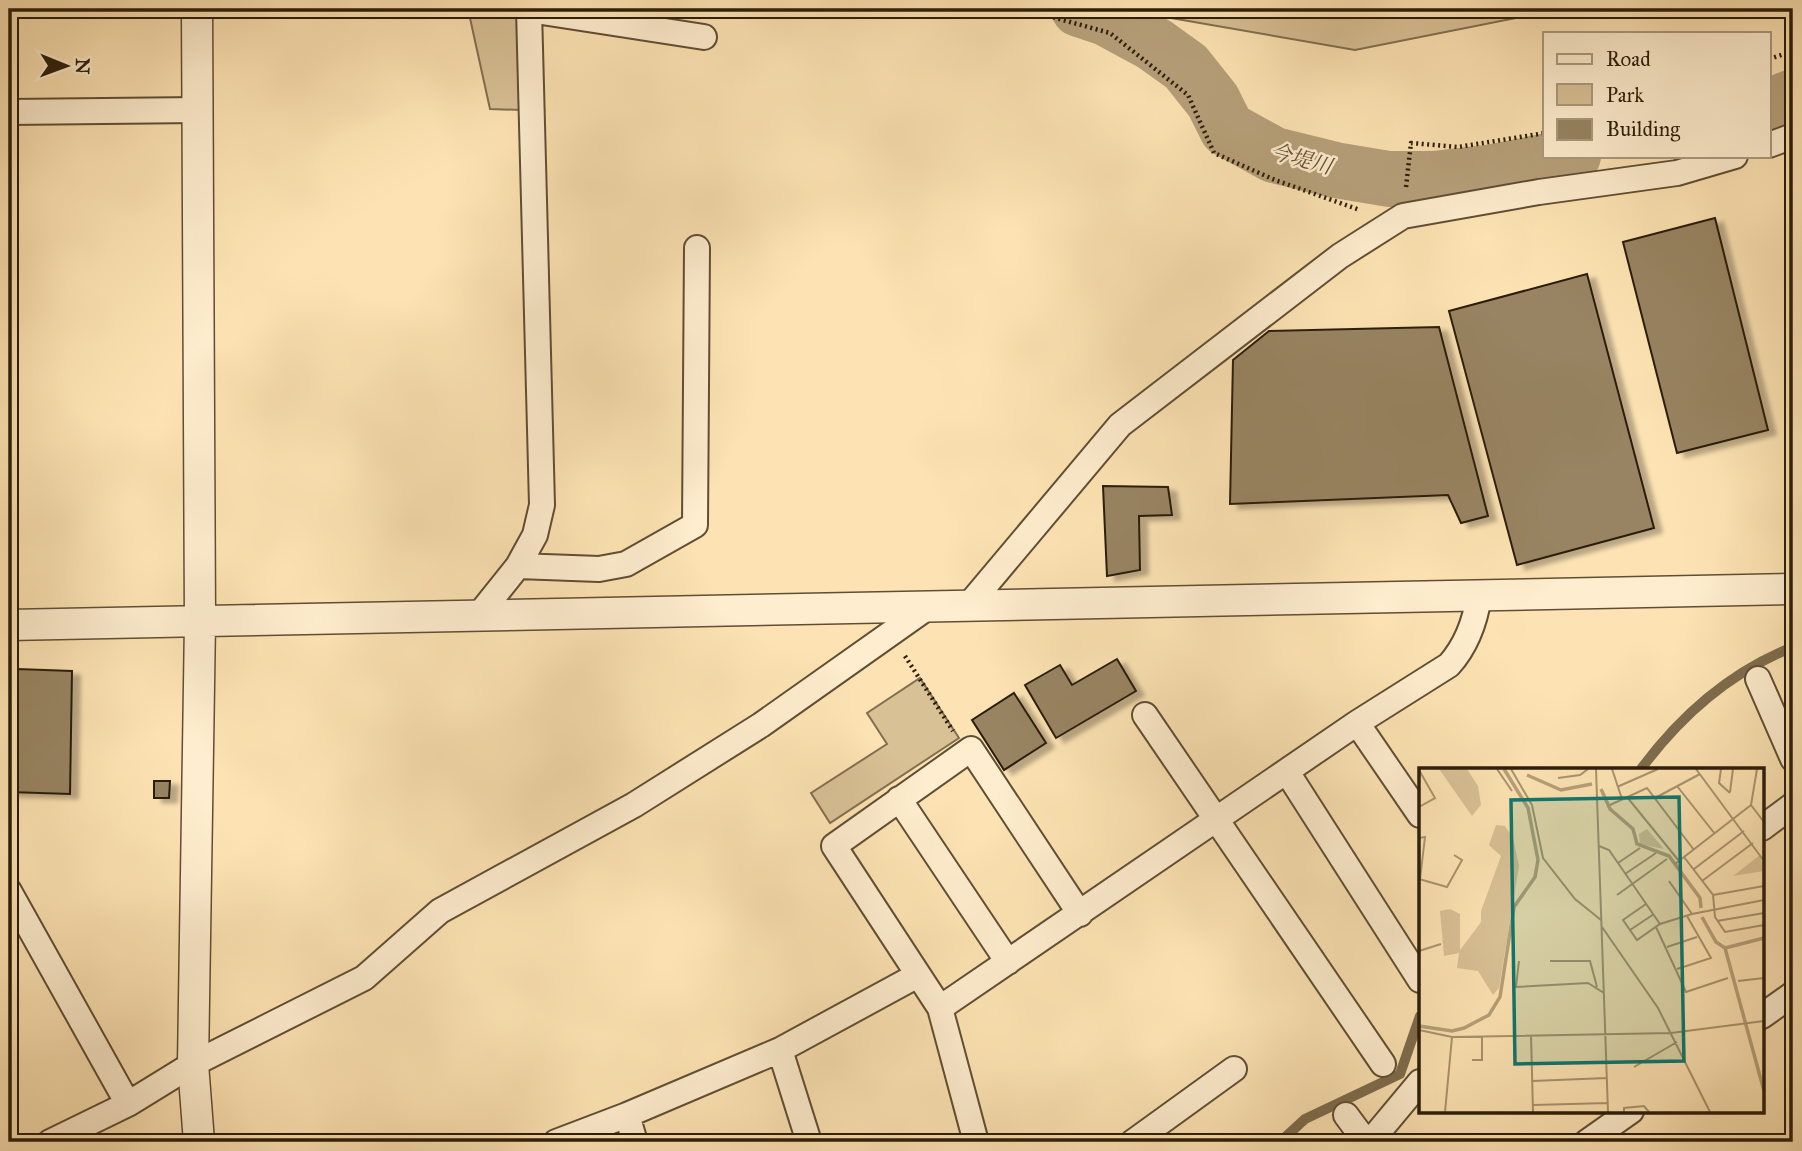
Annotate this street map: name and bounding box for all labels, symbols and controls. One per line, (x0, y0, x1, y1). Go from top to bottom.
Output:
north arrow (32, 32, 102, 102)
legend (1543, 32, 1770, 158)
text: Road (1606, 46, 1651, 72)
text: N (71, 58, 94, 75)
text: Park (1606, 82, 1644, 108)
text: Building (1606, 116, 1680, 142)
water label: 今堤川 (1267, 138, 1337, 180)
inset map (1419, 768, 1764, 1112)

